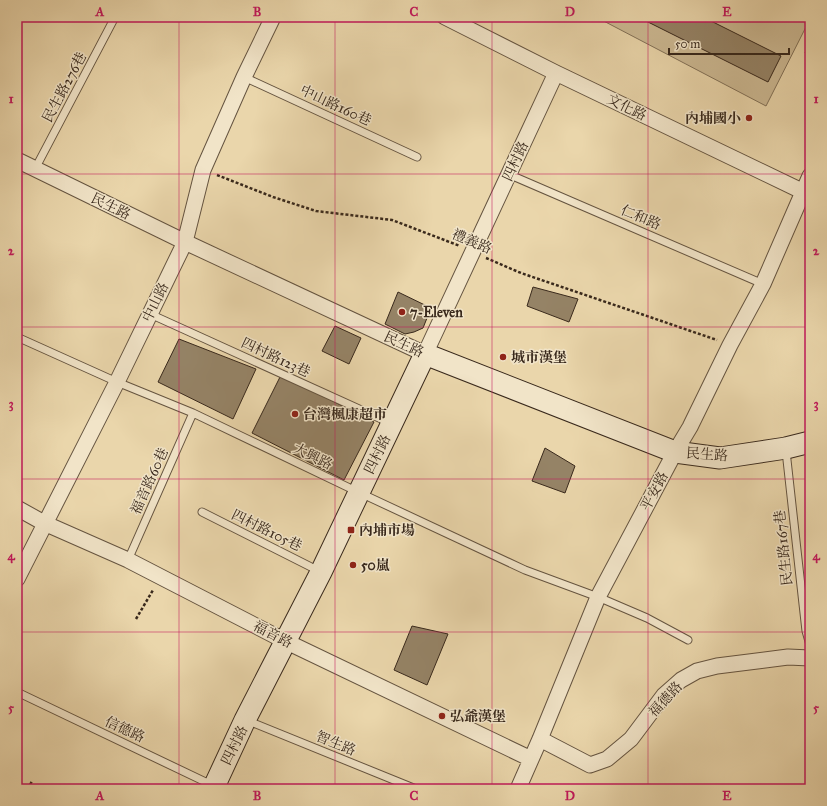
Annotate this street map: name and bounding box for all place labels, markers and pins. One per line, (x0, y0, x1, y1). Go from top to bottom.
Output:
place label: 內埔國小 (685, 110, 741, 127)
marker: 內埔國小 (744, 113, 754, 123)
place label: 7-Eleven (410, 304, 463, 321)
marker: 7-Eleven (397, 307, 407, 317)
place label: 城市漢堡 (511, 349, 567, 366)
marker: 城市漢堡 (498, 352, 508, 362)
place label: 台灣楓康超市 (303, 406, 387, 423)
marker: 台灣楓康超市 (290, 409, 300, 419)
place label: 內埔市場 (359, 522, 415, 539)
marker: 內埔市場 (346, 525, 356, 535)
place label: 50嵐 (361, 557, 390, 574)
marker: 50嵐 (348, 560, 358, 570)
place label: 弘爺漢堡 (450, 708, 506, 725)
marker: 弘爺漢堡 (437, 711, 447, 721)

